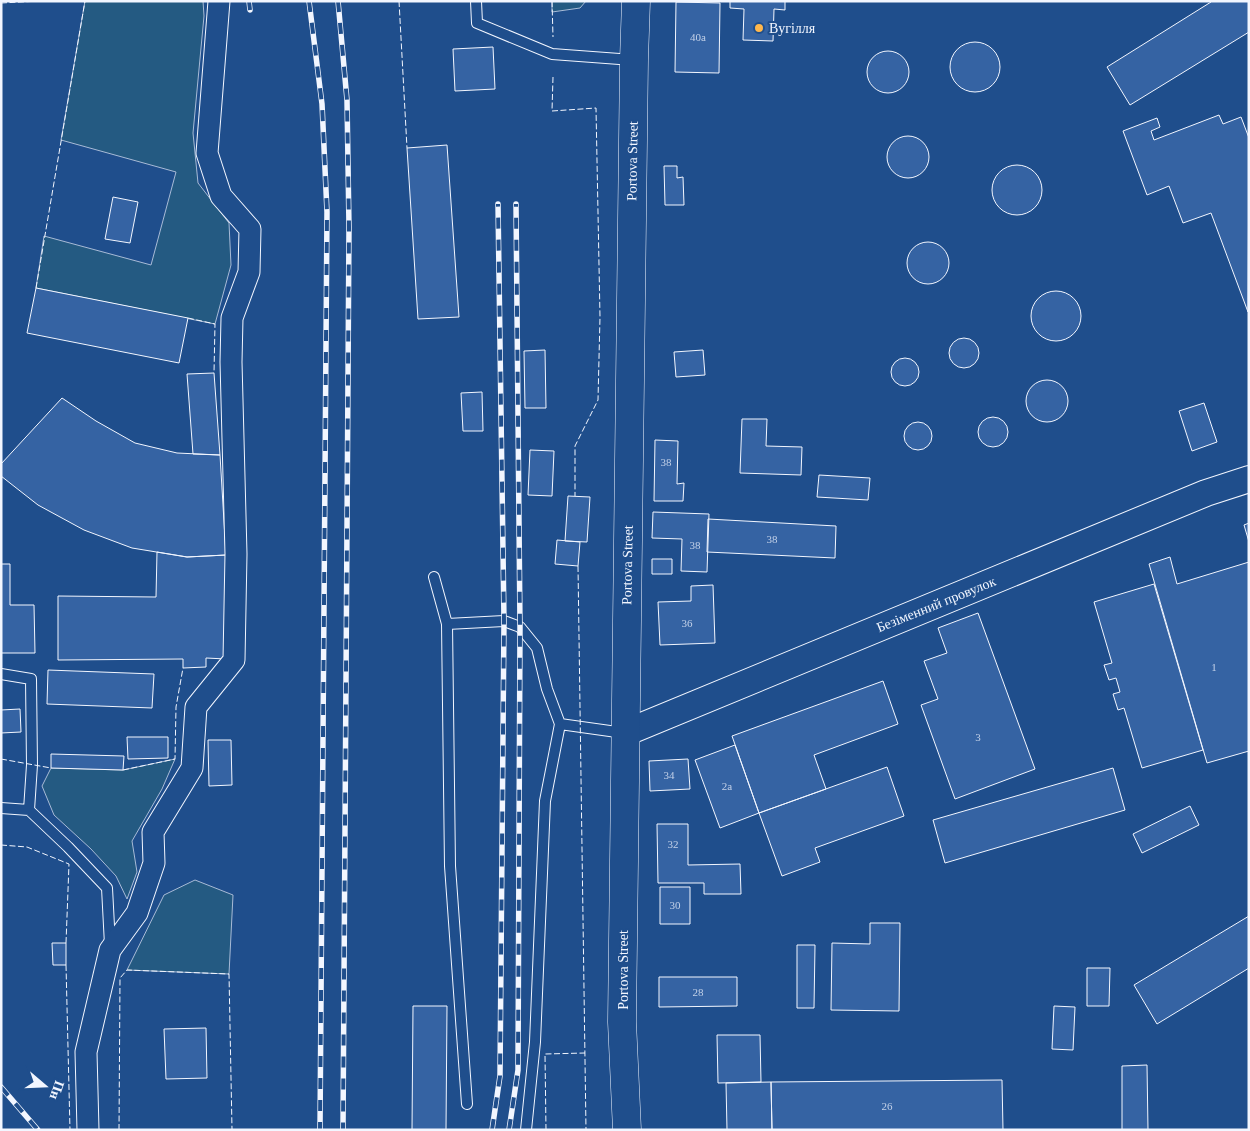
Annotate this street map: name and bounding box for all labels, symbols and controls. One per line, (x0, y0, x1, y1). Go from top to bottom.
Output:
place label: Вугілля (769, 21, 816, 36)
marker: Вугілля (753, 22, 765, 34)
house number: 40а (690, 31, 706, 43)
street label: Portova Street (624, 121, 641, 201)
house number: 38 (661, 456, 672, 468)
street label: Portova Street (619, 525, 636, 605)
house number: 38 (767, 533, 778, 545)
house number: 38 (690, 539, 701, 551)
street label: Безіменний провулок (874, 574, 998, 635)
house number: 36 (682, 617, 693, 629)
house number: 1 (1211, 661, 1217, 673)
house number: 3 (975, 731, 981, 743)
house number: 34 (664, 769, 675, 781)
house number: 2а (722, 780, 732, 792)
house number: 32 (668, 838, 679, 850)
house number: 30 (670, 899, 681, 911)
street label: Portova Street (616, 930, 631, 1010)
house number: 28 (693, 986, 704, 998)
north arrow (20, 1061, 70, 1111)
text: Пн (47, 1079, 67, 1101)
house number: 26 (882, 1100, 893, 1112)

